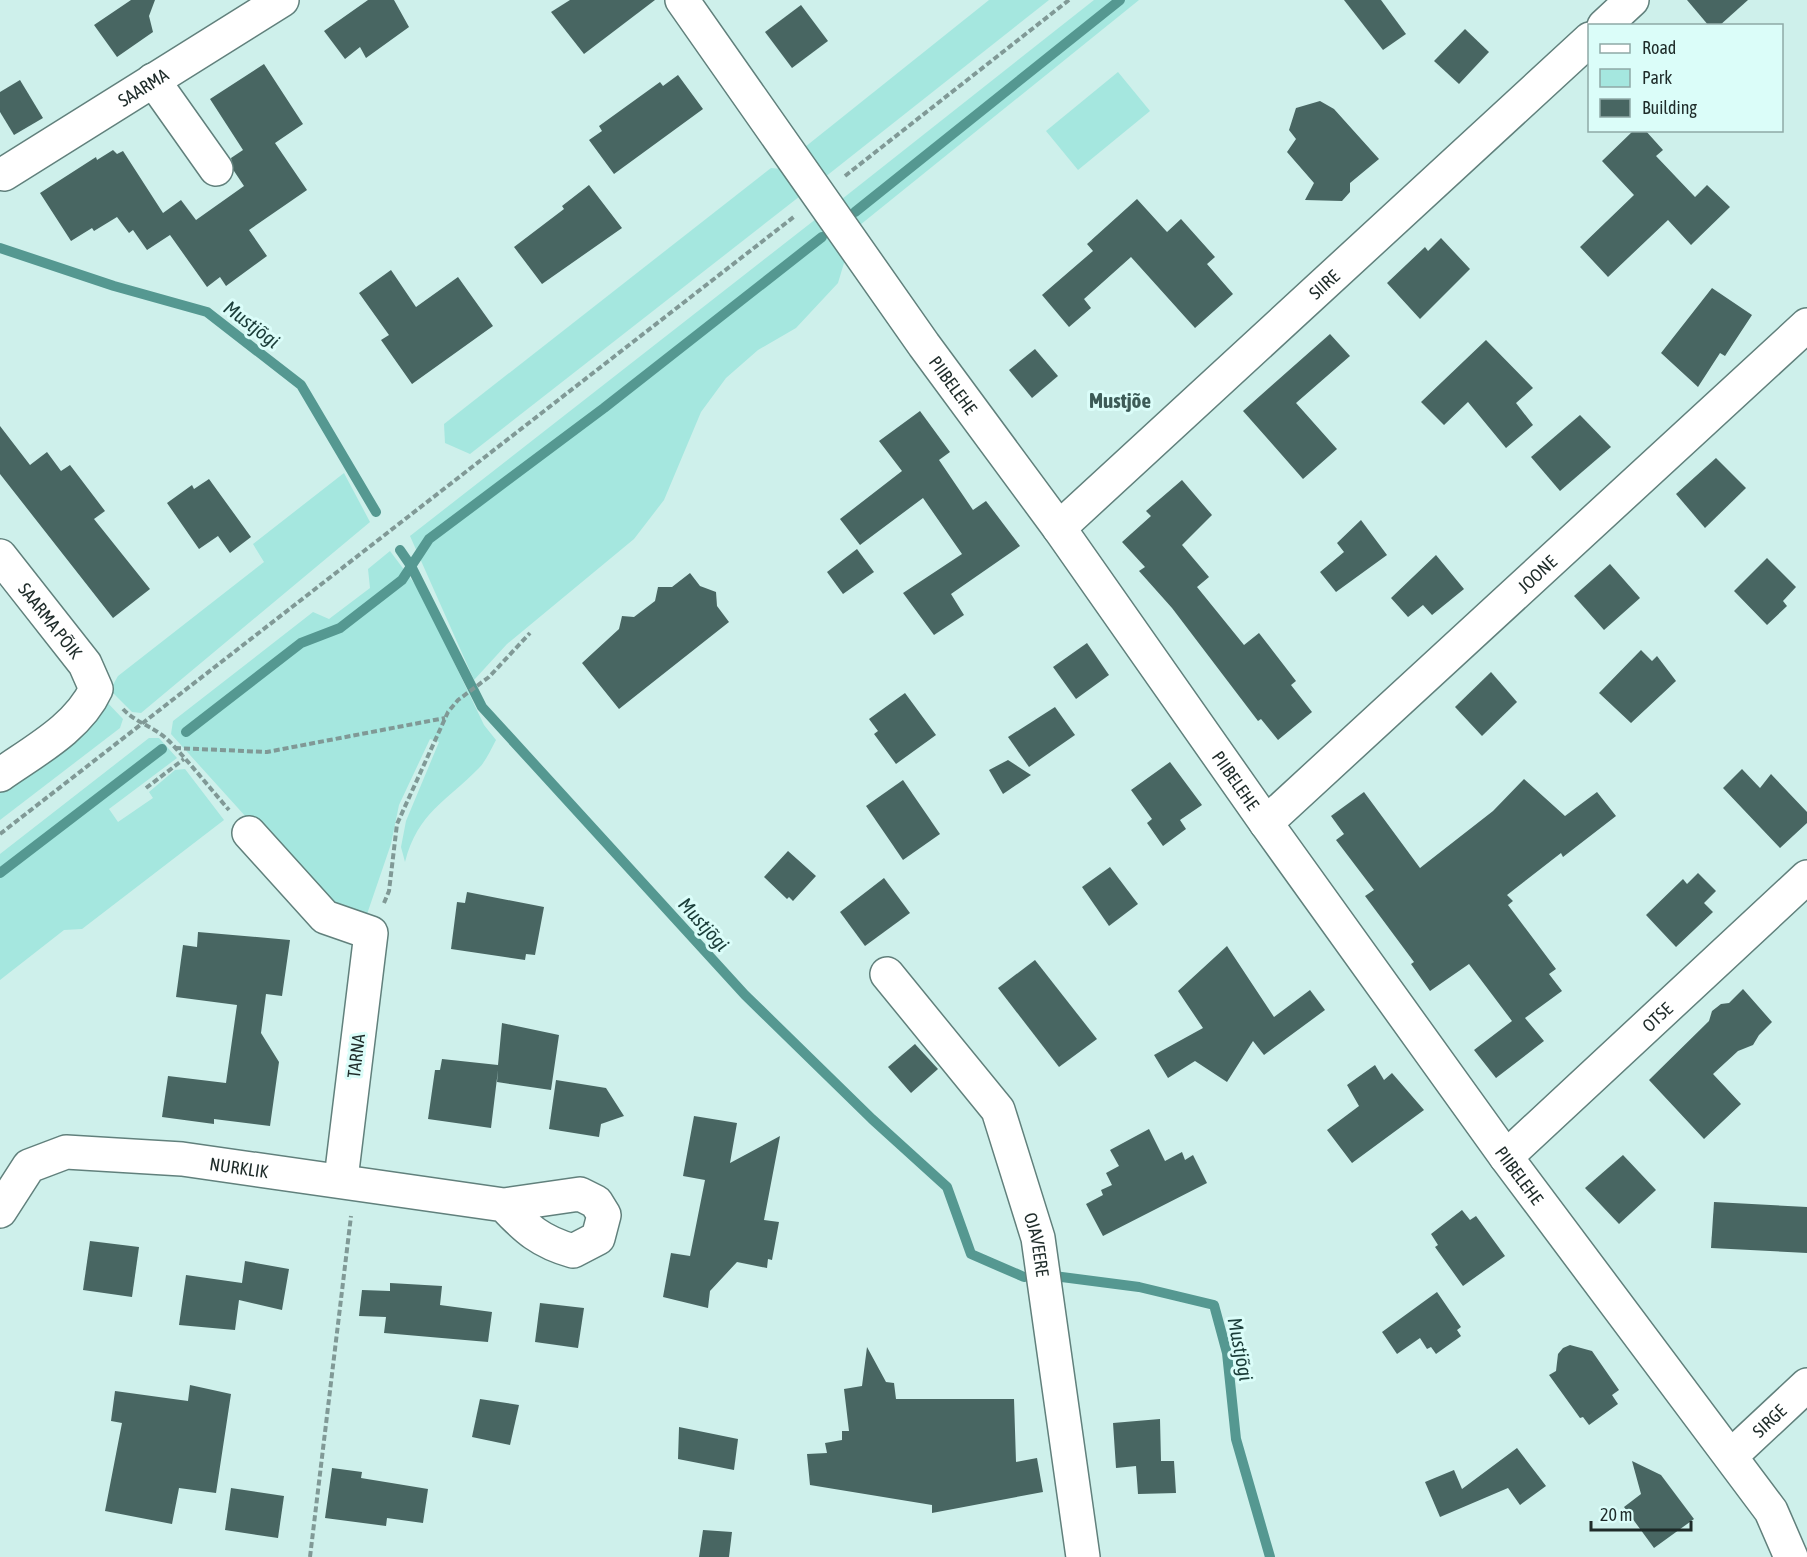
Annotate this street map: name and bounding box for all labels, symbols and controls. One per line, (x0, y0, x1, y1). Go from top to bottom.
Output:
legend (1588, 24, 1783, 132)
text: Road (1642, 37, 1676, 58)
street label: SAARMA (114, 63, 172, 111)
text: Park (1642, 67, 1672, 88)
text: Building (1642, 97, 1697, 118)
street label: SIIRE (1304, 265, 1343, 303)
water label: Mustjõgi (220, 296, 285, 353)
street label: PIIBELEHE (925, 352, 982, 418)
district label: Mustjõe (1089, 388, 1151, 412)
street label: JOONE (1513, 551, 1561, 597)
street label: SAARMA PÕIK (15, 578, 87, 663)
street label: PIIBELEHE (1208, 747, 1264, 814)
water label: Mustjõgi (674, 893, 734, 956)
street label: OTSE (1637, 997, 1676, 1036)
street label: TARNA (343, 1032, 369, 1079)
street label: PIIBELEHE (1491, 1142, 1548, 1208)
street label: NURKLIK (208, 1153, 270, 1182)
street label: OJAVEERE (1020, 1210, 1054, 1278)
water label: Mustjõgi (1224, 1315, 1258, 1383)
street label: SIRGE (1748, 1400, 1790, 1441)
scale bar (1591, 1494, 1692, 1532)
text: 20 m (1600, 1504, 1632, 1525)

